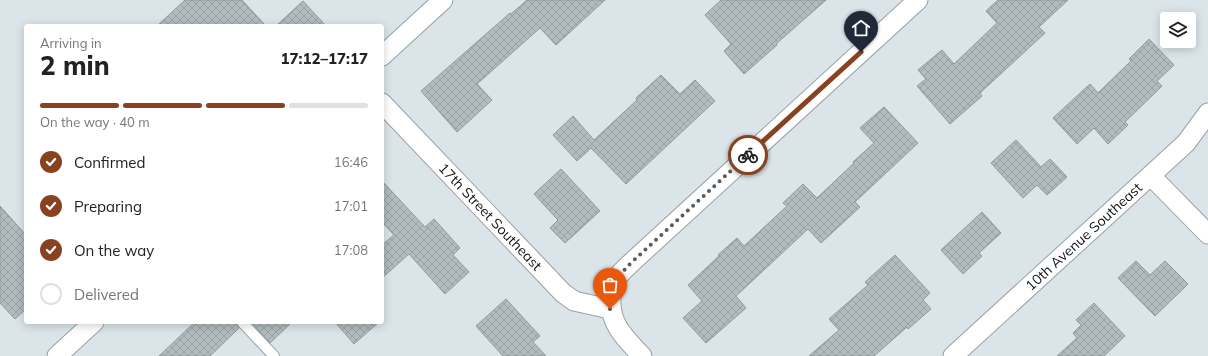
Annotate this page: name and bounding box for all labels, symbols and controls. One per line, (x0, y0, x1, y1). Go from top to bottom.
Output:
pin (844, 11, 878, 52)
map controls (1160, 12, 1196, 48)
button: layers (1160, 12, 1196, 48)
icon: home (850, 17, 872, 39)
text: Arriving in (40, 35, 102, 51)
text: 2 min (40, 49, 110, 82)
text: 17:12–17:17 (281, 49, 368, 68)
text: On the way · 40 m (40, 114, 150, 130)
courier (728, 135, 768, 175)
icon: bike (737, 144, 759, 166)
icon: check (40, 151, 62, 173)
text: Confirmed (74, 153, 145, 172)
text: 16:46 (334, 154, 368, 170)
street label: 17th Street Southeast (435, 159, 546, 274)
street label: 10th Avenue Southeast (1022, 179, 1146, 294)
icon: check (40, 195, 62, 217)
text: Preparing (74, 197, 142, 216)
text: 17:01 (334, 198, 368, 214)
icon: check (40, 239, 62, 261)
text: On the way (74, 241, 154, 260)
text: 17:08 (334, 242, 368, 258)
pin (593, 268, 627, 309)
icon: bag (599, 274, 621, 296)
text: Delivered (74, 285, 139, 304)

